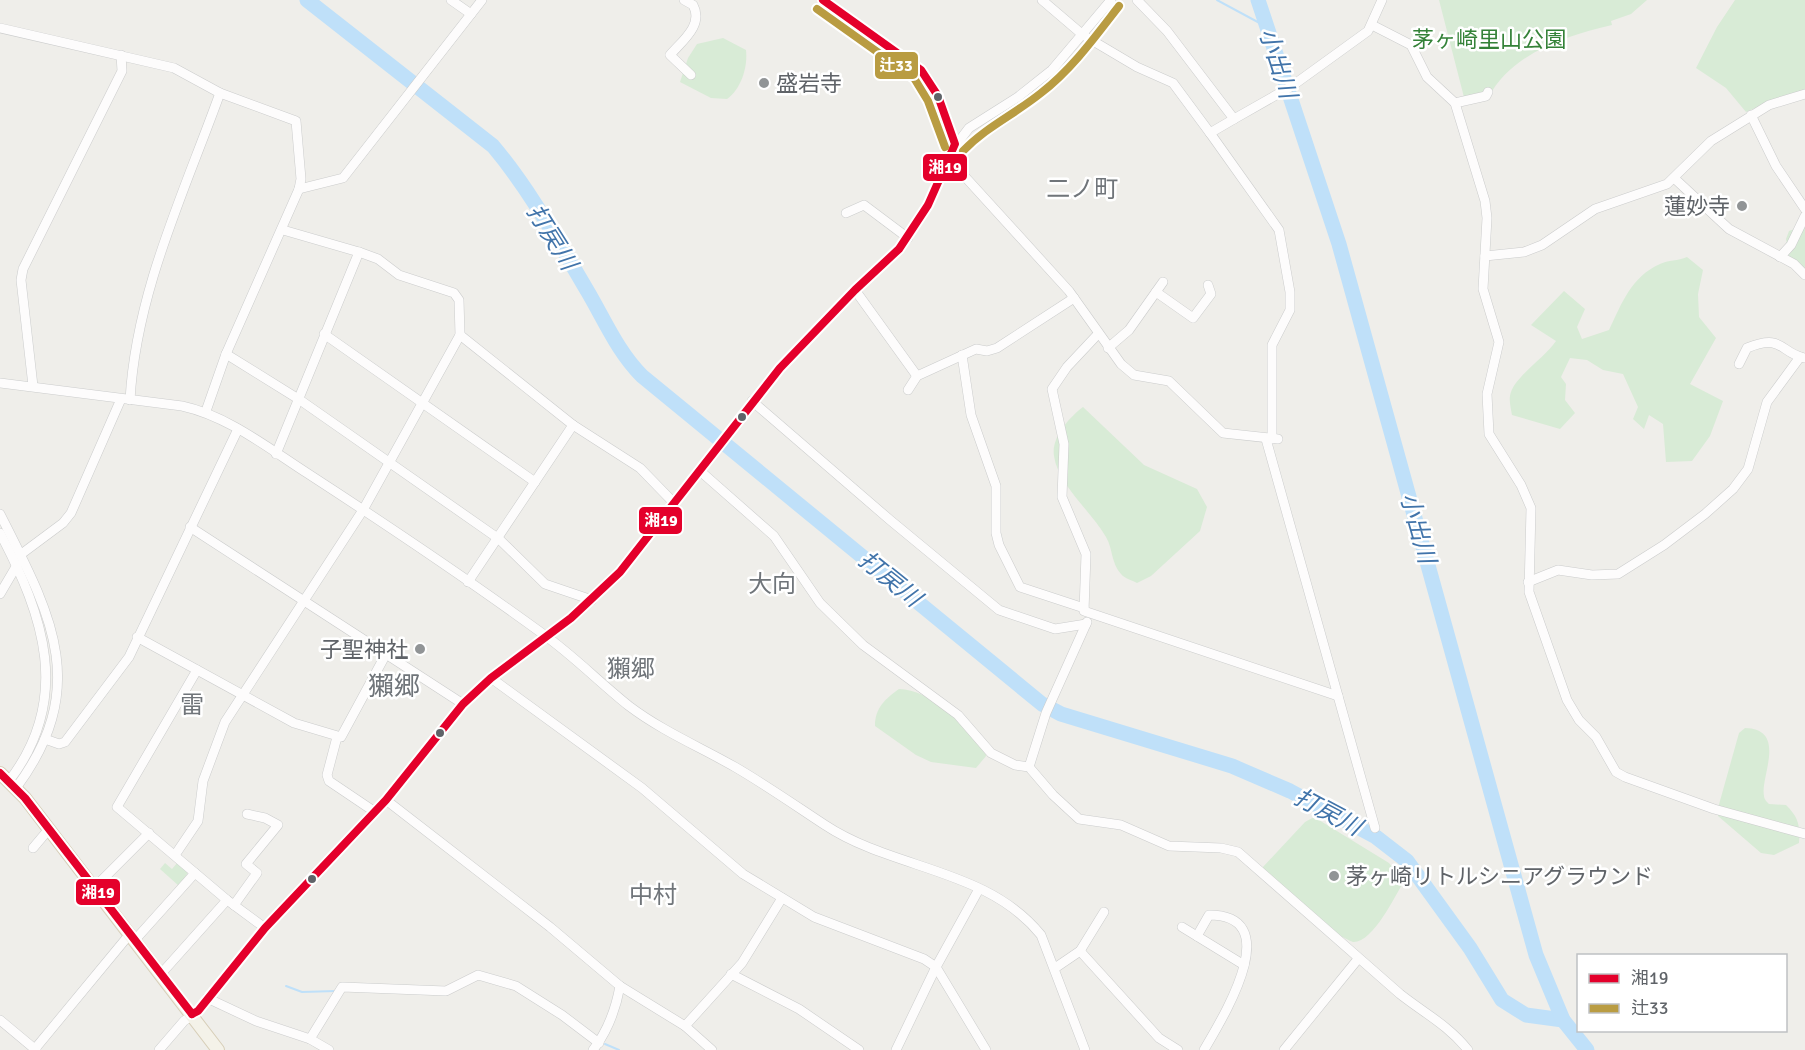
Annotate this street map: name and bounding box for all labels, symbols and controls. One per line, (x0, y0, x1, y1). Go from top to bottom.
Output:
water label: 小出川 (1253, 24, 1304, 105)
park label: 茅ヶ崎里山公園 (1412, 26, 1566, 53)
line badge: 辻33 (874, 51, 919, 80)
text: 辻33 (879, 56, 913, 76)
place label: 盛岩寺 (776, 70, 842, 97)
marker: 盛岩寺 (757, 76, 771, 90)
unlabelled marker (932, 91, 944, 103)
line badge: 湘19 (922, 153, 968, 182)
text: 湘19 (928, 158, 962, 178)
district label: 二ノ町 (1046, 174, 1118, 204)
place label: 蓮妙寺 (1664, 193, 1730, 220)
water label: 打戻川 (520, 199, 585, 278)
marker: 蓮妙寺 (1735, 199, 1749, 213)
unlabelled marker (736, 411, 748, 423)
water label: 小出川 (1394, 489, 1443, 570)
line badge: 湘19 (638, 506, 683, 535)
text: 湘19 (644, 511, 678, 531)
water label: 打戻川 (853, 545, 930, 615)
district label: 大向 (748, 569, 796, 599)
place label: 子聖神社 (320, 636, 408, 663)
marker: 子聖神社 (413, 642, 427, 656)
district label: 獺郷 (607, 654, 655, 684)
district label: 獺郷 (368, 671, 420, 703)
district label: 雷 (180, 690, 204, 720)
unlabelled marker (434, 727, 446, 739)
water label: 打戻川 (1289, 782, 1369, 844)
place label: 茅ヶ崎リトルシニアグラウンド (1346, 863, 1653, 890)
marker: 茅ヶ崎リトルシニアグラウンド (1327, 869, 1341, 883)
unlabelled marker (306, 873, 318, 885)
line badge: 湘19 (75, 878, 121, 906)
district label: 中村 (629, 880, 677, 910)
text: 湘19 (81, 883, 115, 903)
legend (1577, 954, 1787, 1032)
text: 湘19 (1631, 967, 1668, 989)
text: 辻33 (1631, 997, 1668, 1019)

